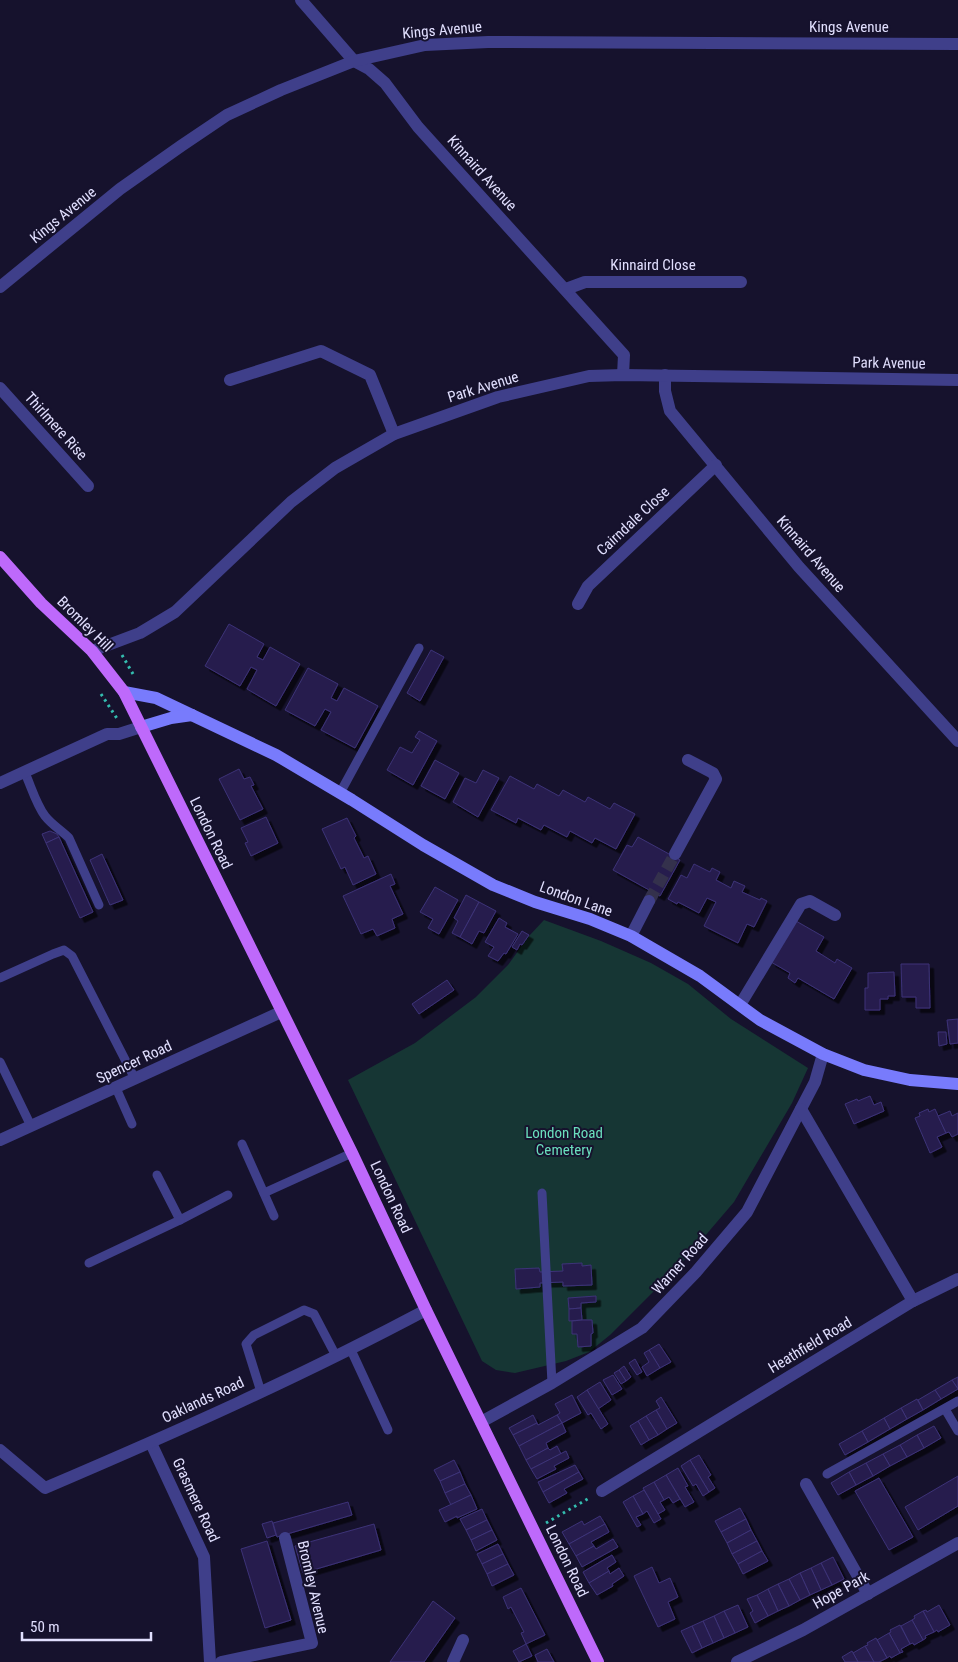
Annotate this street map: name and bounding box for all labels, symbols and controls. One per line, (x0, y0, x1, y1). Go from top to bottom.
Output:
street label: Kings Avenue (401, 18, 483, 42)
street label: Kings Avenue (809, 18, 889, 36)
street label: Kinnaird Avenue (443, 132, 521, 214)
street label: Kings Avenue (26, 183, 100, 247)
street label: Kinnaird Close (610, 256, 696, 274)
street label: Park Avenue (852, 353, 926, 373)
street label: Park Avenue (445, 368, 521, 406)
street label: Thirlmere Rise (21, 388, 91, 464)
street label: Cairndale Close (593, 483, 673, 559)
street label: Kinnaird Avenue (773, 512, 849, 596)
street label: Bromley Hill (53, 592, 117, 656)
street label: London Road (186, 794, 236, 872)
street label: London Lane (537, 878, 615, 920)
street label: Spencer Road (93, 1037, 175, 1087)
park label: London Road Cemetery (525, 1124, 603, 1159)
street label: London Road (366, 1158, 416, 1236)
street label: Warner Road (648, 1230, 712, 1298)
street label: Heathfield Road (765, 1313, 855, 1377)
street label: Oaklands Road (159, 1373, 247, 1427)
street label: Grasmere Road (169, 1455, 223, 1545)
street label: London Road (542, 1522, 592, 1600)
street label: Bromley Avenue (294, 1539, 332, 1635)
street label: Hope Park (810, 1567, 872, 1613)
scale bar (22, 1610, 151, 1642)
text: 50 m (30, 1618, 60, 1636)

